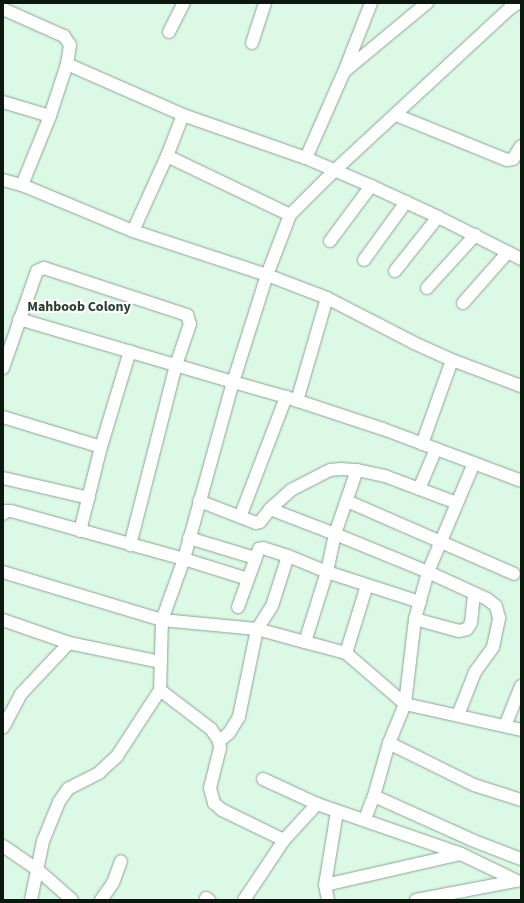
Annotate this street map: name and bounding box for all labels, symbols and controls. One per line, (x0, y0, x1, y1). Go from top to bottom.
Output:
district label: Mahboob Colony (27, 299, 131, 315)

